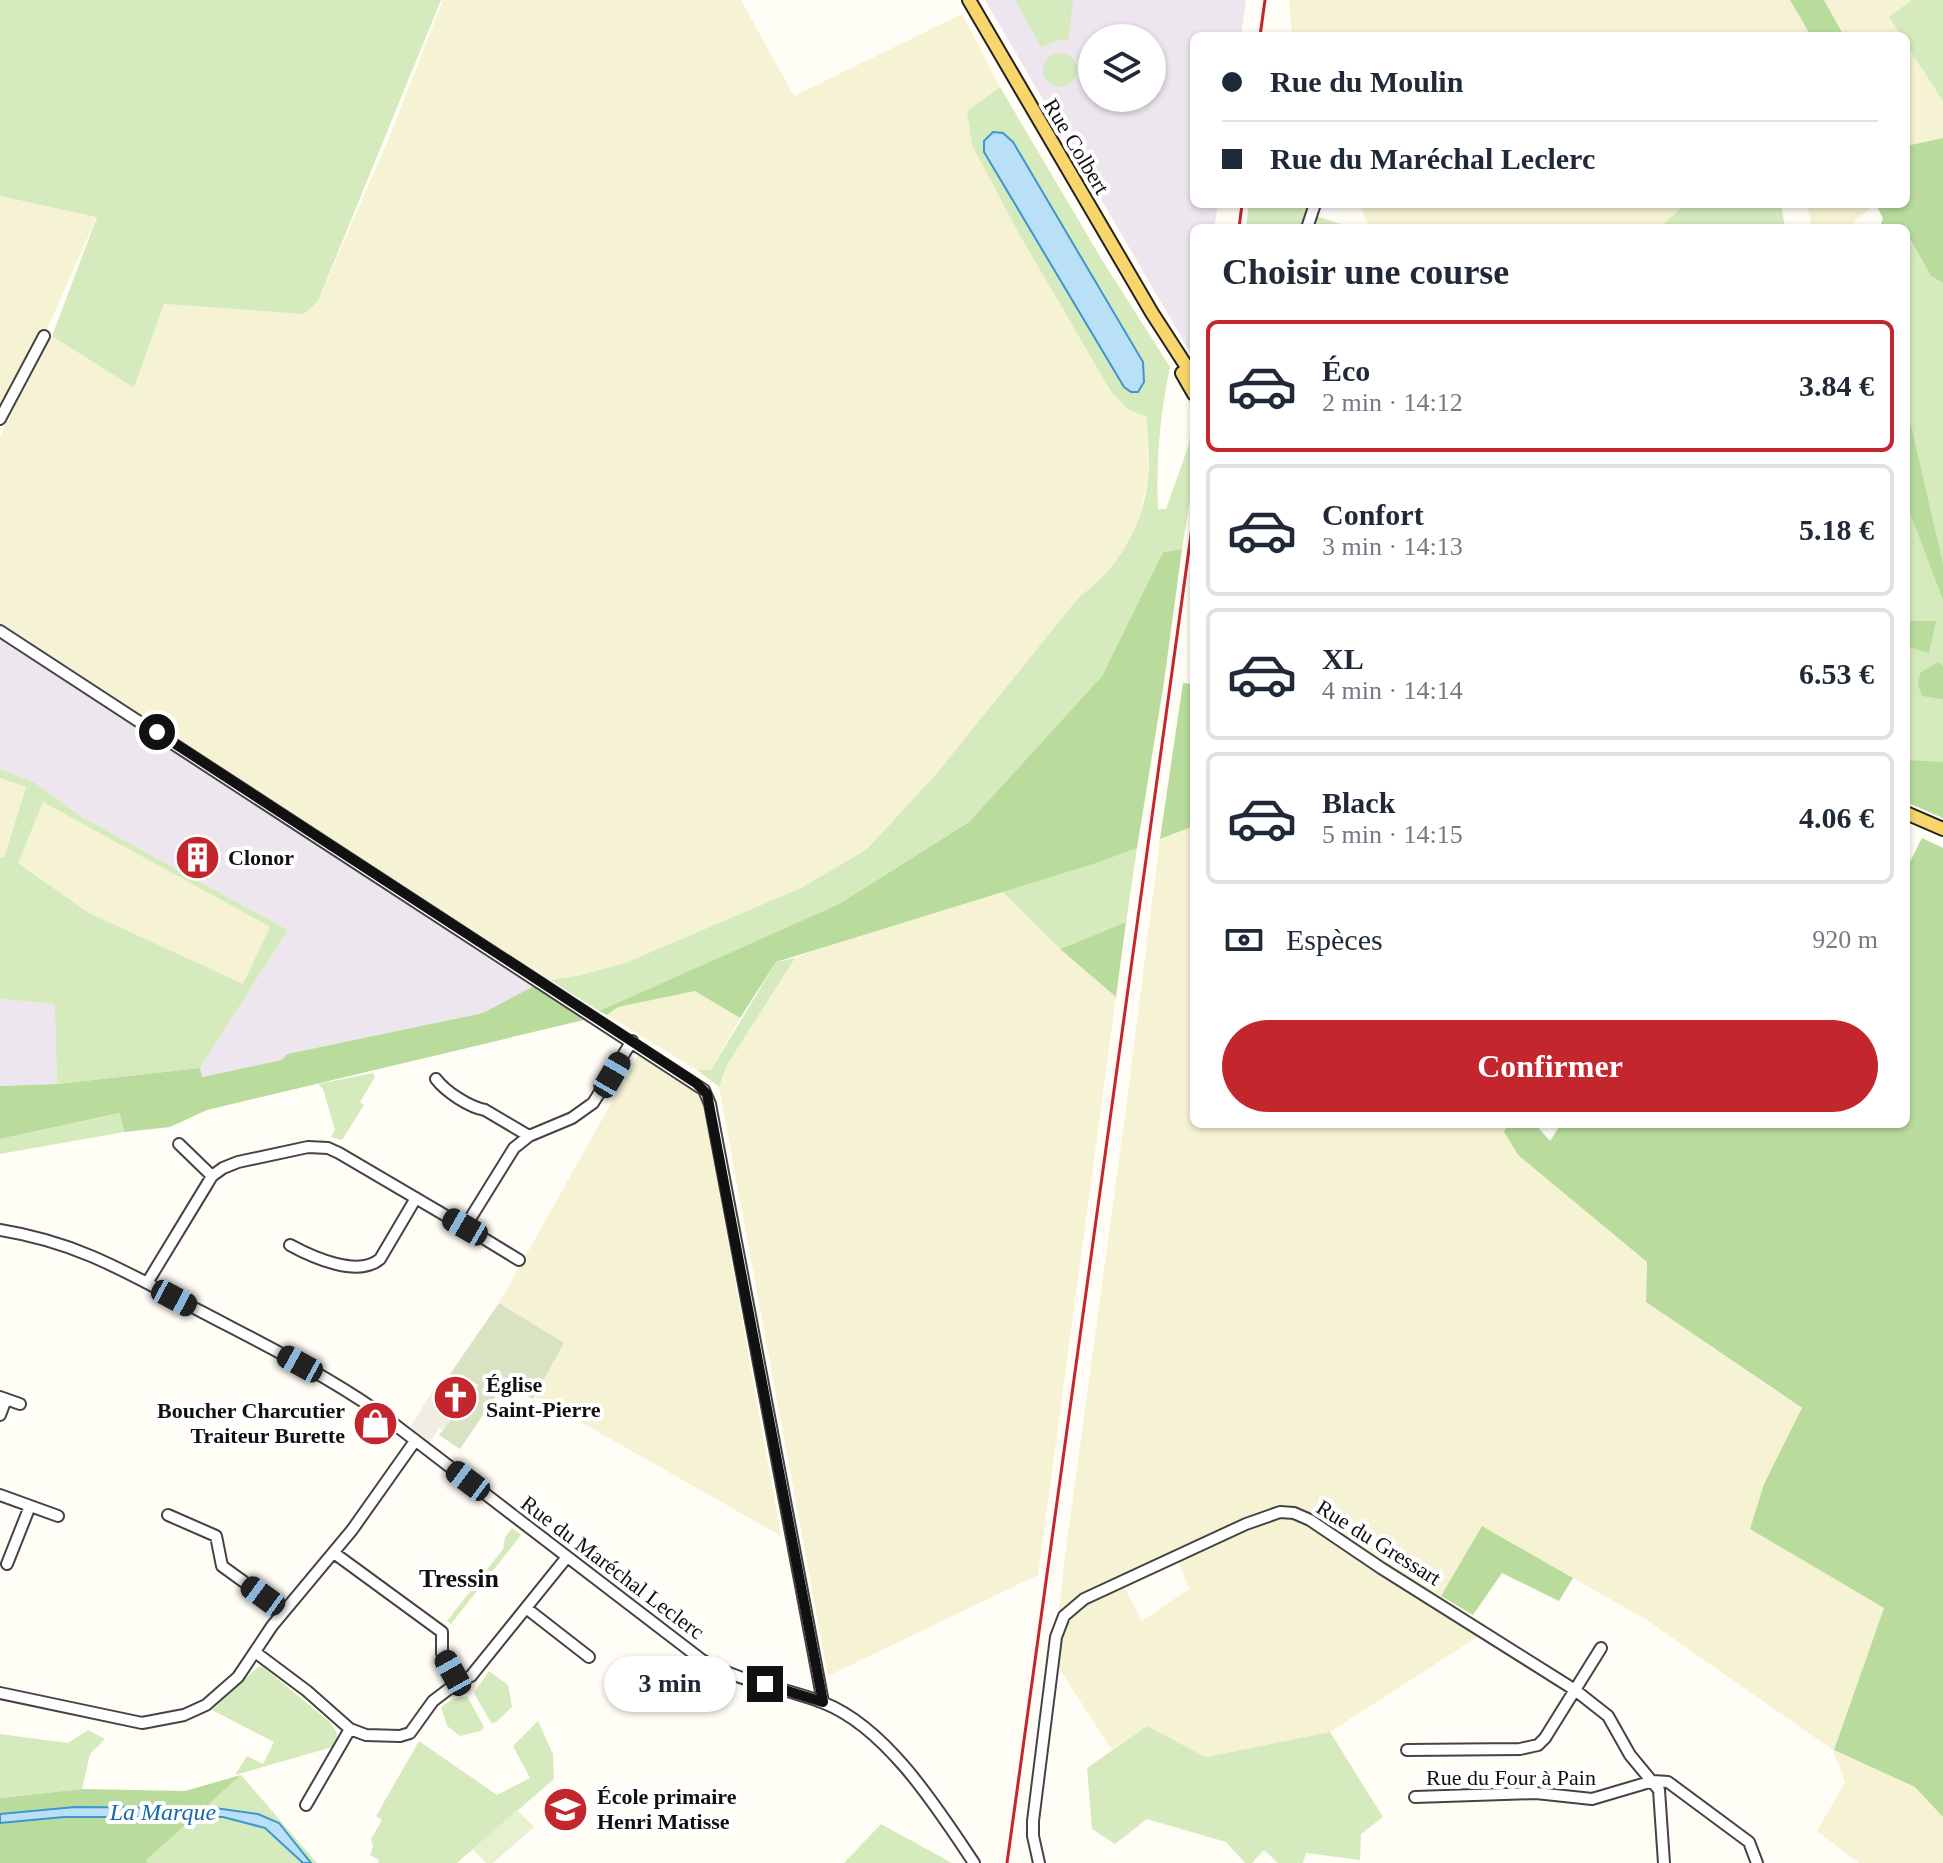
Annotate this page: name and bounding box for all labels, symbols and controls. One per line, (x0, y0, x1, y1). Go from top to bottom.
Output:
map controls (1078, 24, 1166, 112)
button: layers (1078, 24, 1166, 112)
text: Rue du Moulin (1270, 65, 1463, 98)
street label: Rue Colbert (1038, 94, 1115, 199)
text: Rue du Maréchal Leclerc (1270, 142, 1595, 175)
text: Choisir une course (1222, 252, 1509, 292)
icon: car (1226, 350, 1298, 422)
text: Éco (1322, 354, 1370, 387)
text: 3.84 € (1799, 369, 1874, 402)
text: 2 min · 14:12 (1322, 388, 1463, 417)
icon: car (1226, 494, 1298, 566)
text: Confort (1322, 498, 1424, 531)
text: 5.18 € (1799, 513, 1874, 546)
text: 3 min · 14:13 (1322, 532, 1463, 561)
icon: car (1226, 638, 1298, 710)
text: XL (1322, 642, 1364, 675)
text: 6.53 € (1799, 657, 1874, 690)
text: 4 min · 14:14 (1322, 676, 1463, 705)
route start (139, 714, 175, 750)
icon: car (1226, 782, 1298, 854)
text: Black (1322, 786, 1395, 819)
text: 4.06 € (1799, 801, 1874, 834)
text: 5 min · 14:15 (1322, 820, 1463, 849)
building icon: Clonor (173, 833, 221, 881)
place label: Clonor (228, 845, 294, 870)
icon: cash (1222, 918, 1266, 962)
text: Espèces (1286, 923, 1383, 956)
text: 920 m (1812, 925, 1878, 954)
button: Confirmer (1222, 1020, 1878, 1112)
car (590, 1048, 634, 1102)
car (438, 1205, 492, 1249)
car (147, 1276, 201, 1320)
car (273, 1342, 327, 1386)
place label: Église Saint-Pierre (486, 1372, 601, 1422)
church icon: Église Saint-Pierre (431, 1373, 479, 1421)
place label: Boucher Charcutier Traiteur Burette (157, 1398, 345, 1448)
shop icon: Boucher Charcutier Traiteur Burette (352, 1399, 400, 1447)
car (442, 1457, 494, 1505)
street label: Rue du Maréchal Leclerc (516, 1490, 709, 1645)
street label: Rue du Gressart (1312, 1494, 1445, 1591)
district label: Tressin (419, 1564, 500, 1593)
car (237, 1572, 289, 1620)
car (431, 1646, 475, 1700)
callout: 3 min (605, 1656, 737, 1712)
route end (747, 1666, 783, 1702)
text: 3 min (639, 1669, 701, 1698)
street label: Rue du Four à Pain (1426, 1765, 1596, 1790)
place label: École primaire Henri Matisse (597, 1784, 737, 1834)
school or university icon: École primaire Henri Matisse (542, 1785, 590, 1833)
water label: La Marque (109, 1799, 217, 1825)

